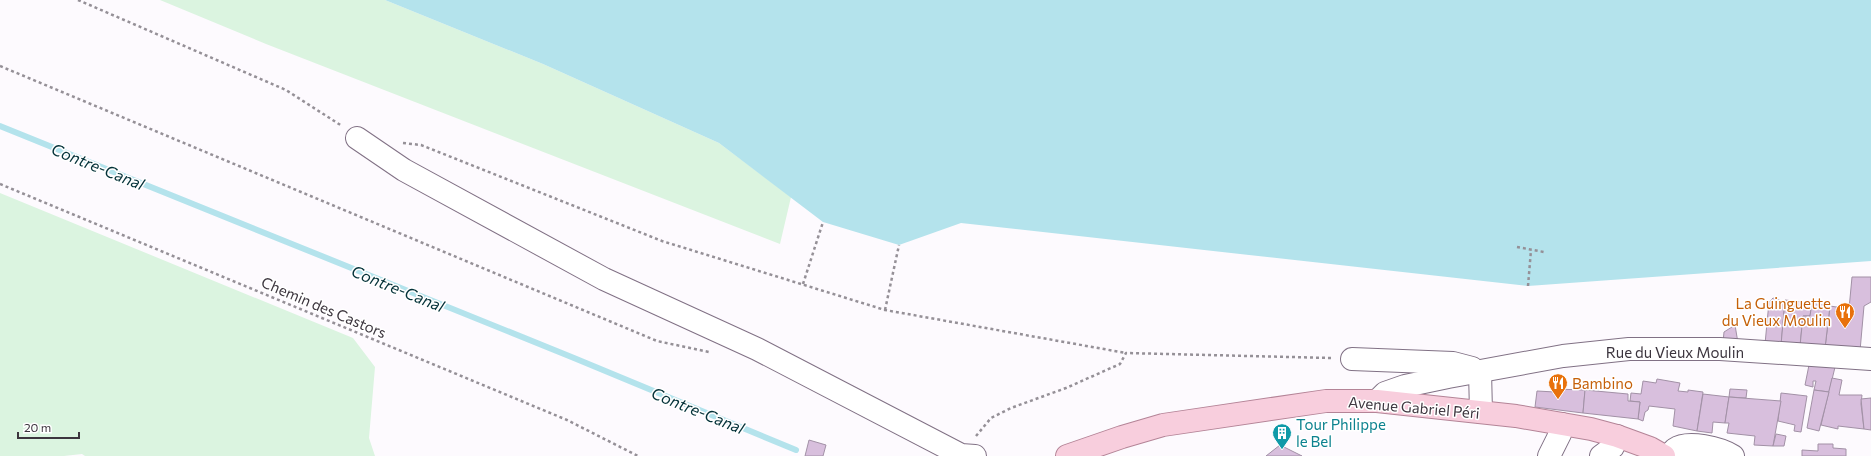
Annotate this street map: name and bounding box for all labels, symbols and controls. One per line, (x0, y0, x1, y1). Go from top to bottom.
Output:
water label: Contre-Canal (49, 139, 148, 194)
water label: Contre-Canal (349, 261, 448, 316)
street label: Chemin des Castors (259, 273, 389, 342)
place label: La Guinguette du Vieux Moulin (1722, 294, 1831, 329)
restaurant icon: La Guinguette du Vieux Moulin (1834, 301, 1856, 329)
street label: Rue du Vieux Moulin (1606, 343, 1744, 361)
restaurant icon: Bambino (1547, 372, 1569, 400)
place label: Bambino (1572, 374, 1633, 392)
water label: Contre-Canal (649, 383, 748, 438)
street label: Avenue Gabriel Péri (1347, 392, 1481, 422)
scale bar (18, 414, 79, 440)
place label: Tour Philippe le Bel (1296, 415, 1386, 450)
text: 20 m (24, 420, 51, 434)
building icon: Tour Philippe le Bel (1271, 422, 1293, 450)

